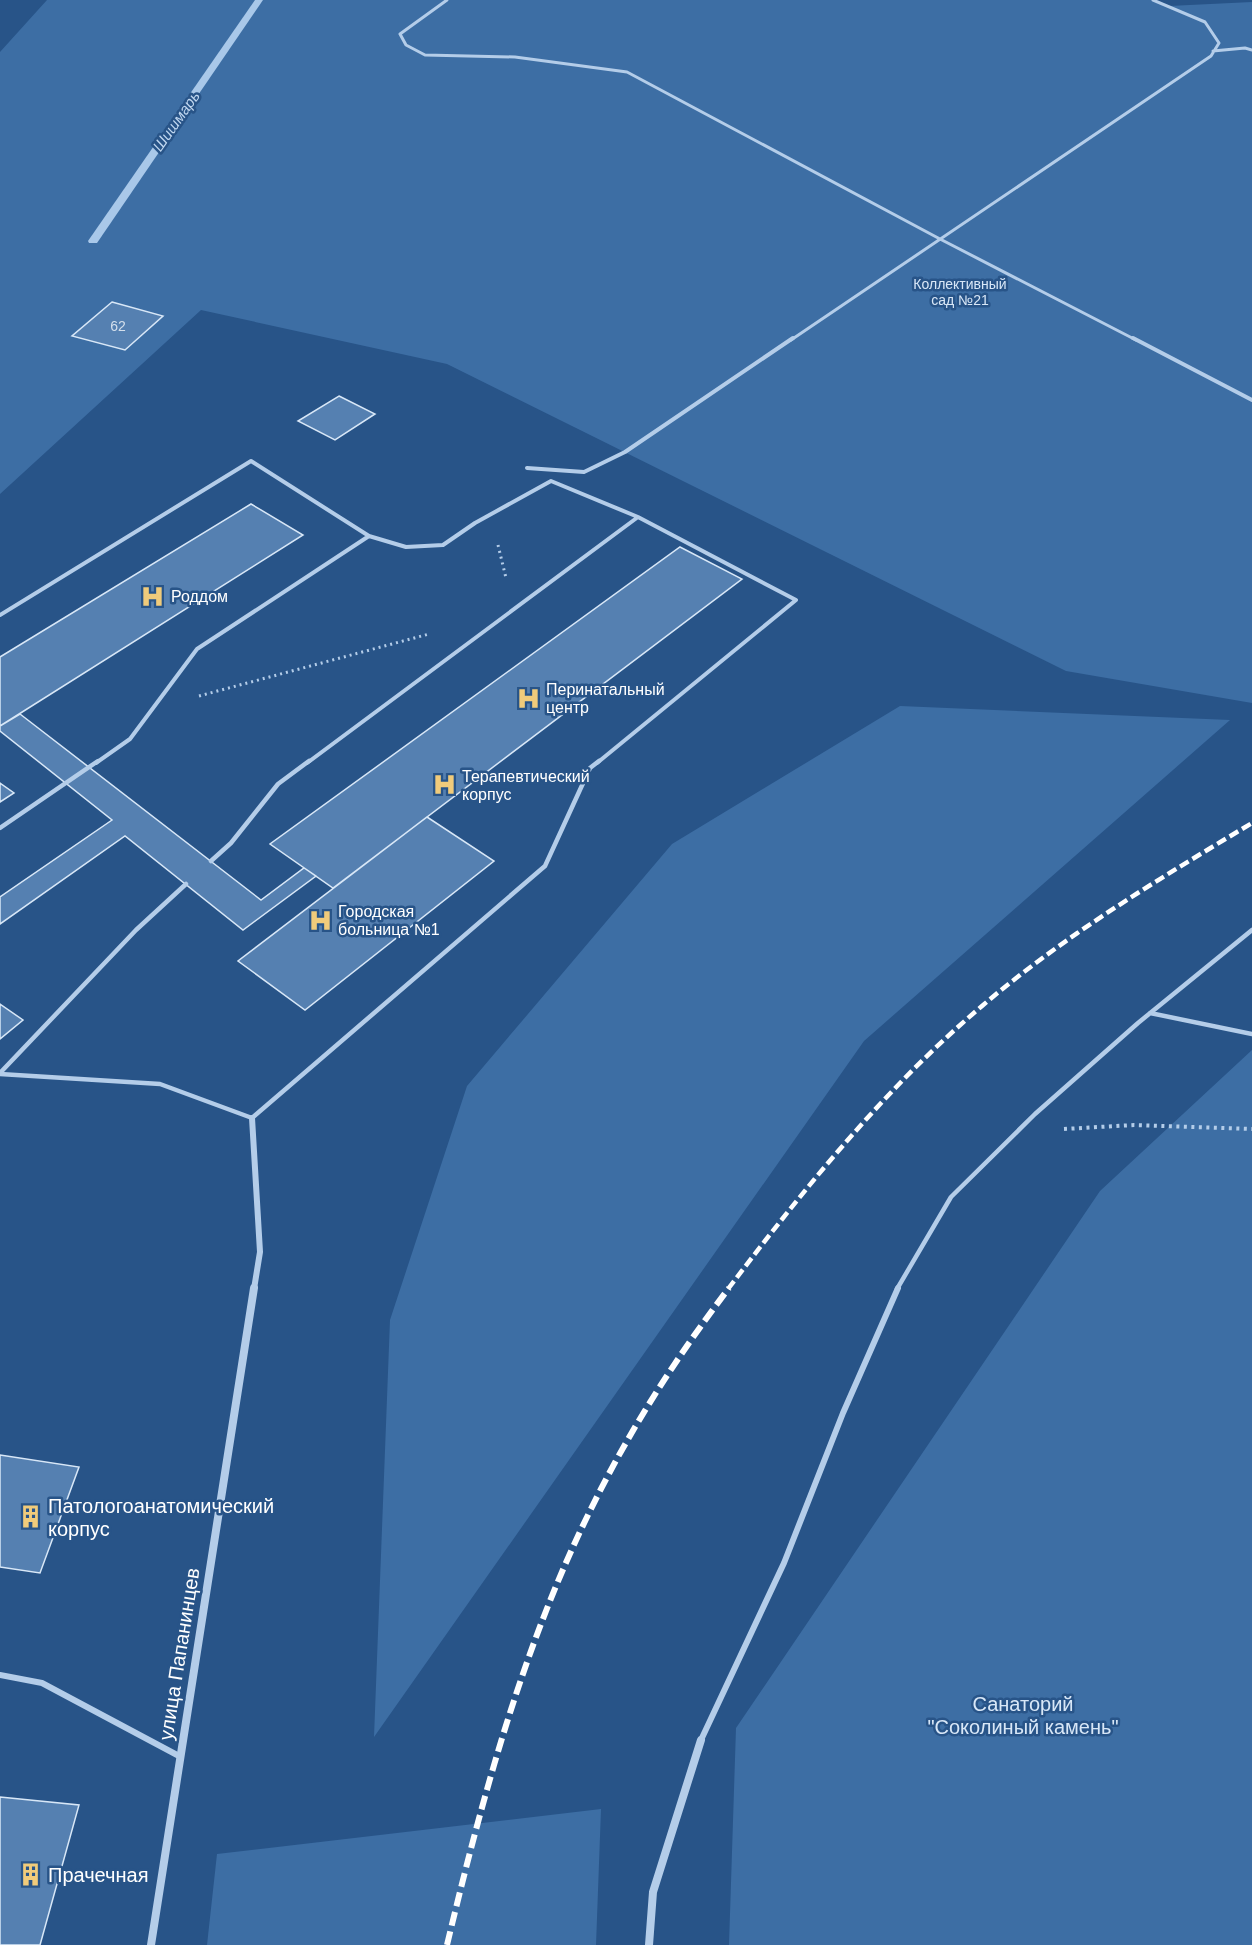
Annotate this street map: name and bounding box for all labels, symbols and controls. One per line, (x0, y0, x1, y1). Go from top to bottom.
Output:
water label: Шишмарь (149, 88, 203, 154)
park label: Коллективный сад №21 (913, 276, 1007, 308)
house number: 62 (110, 318, 126, 334)
hospital icon: Роддом (140, 583, 166, 609)
place label: Роддом (171, 588, 228, 605)
place label: Перинатальный центр (546, 681, 665, 716)
hospital icon: Перинатальный центр (515, 685, 541, 711)
place label: Терапевтический корпус (462, 768, 590, 803)
hospital icon: Терапевтический корпус (431, 772, 457, 798)
place label: Городская больница №1 (338, 903, 440, 938)
hospital icon: Городская больница №1 (307, 907, 333, 933)
place label: Патологоанатомический корпус (48, 1495, 274, 1540)
building icon: Патологоанатомический корпус (17, 1504, 43, 1530)
street label: улица Папанинцев (155, 1566, 203, 1742)
park label: Санаторий "Соколиный камень" (927, 1693, 1119, 1738)
building icon: Прачечная (17, 1862, 43, 1888)
place label: Прачечная (48, 1864, 148, 1886)

